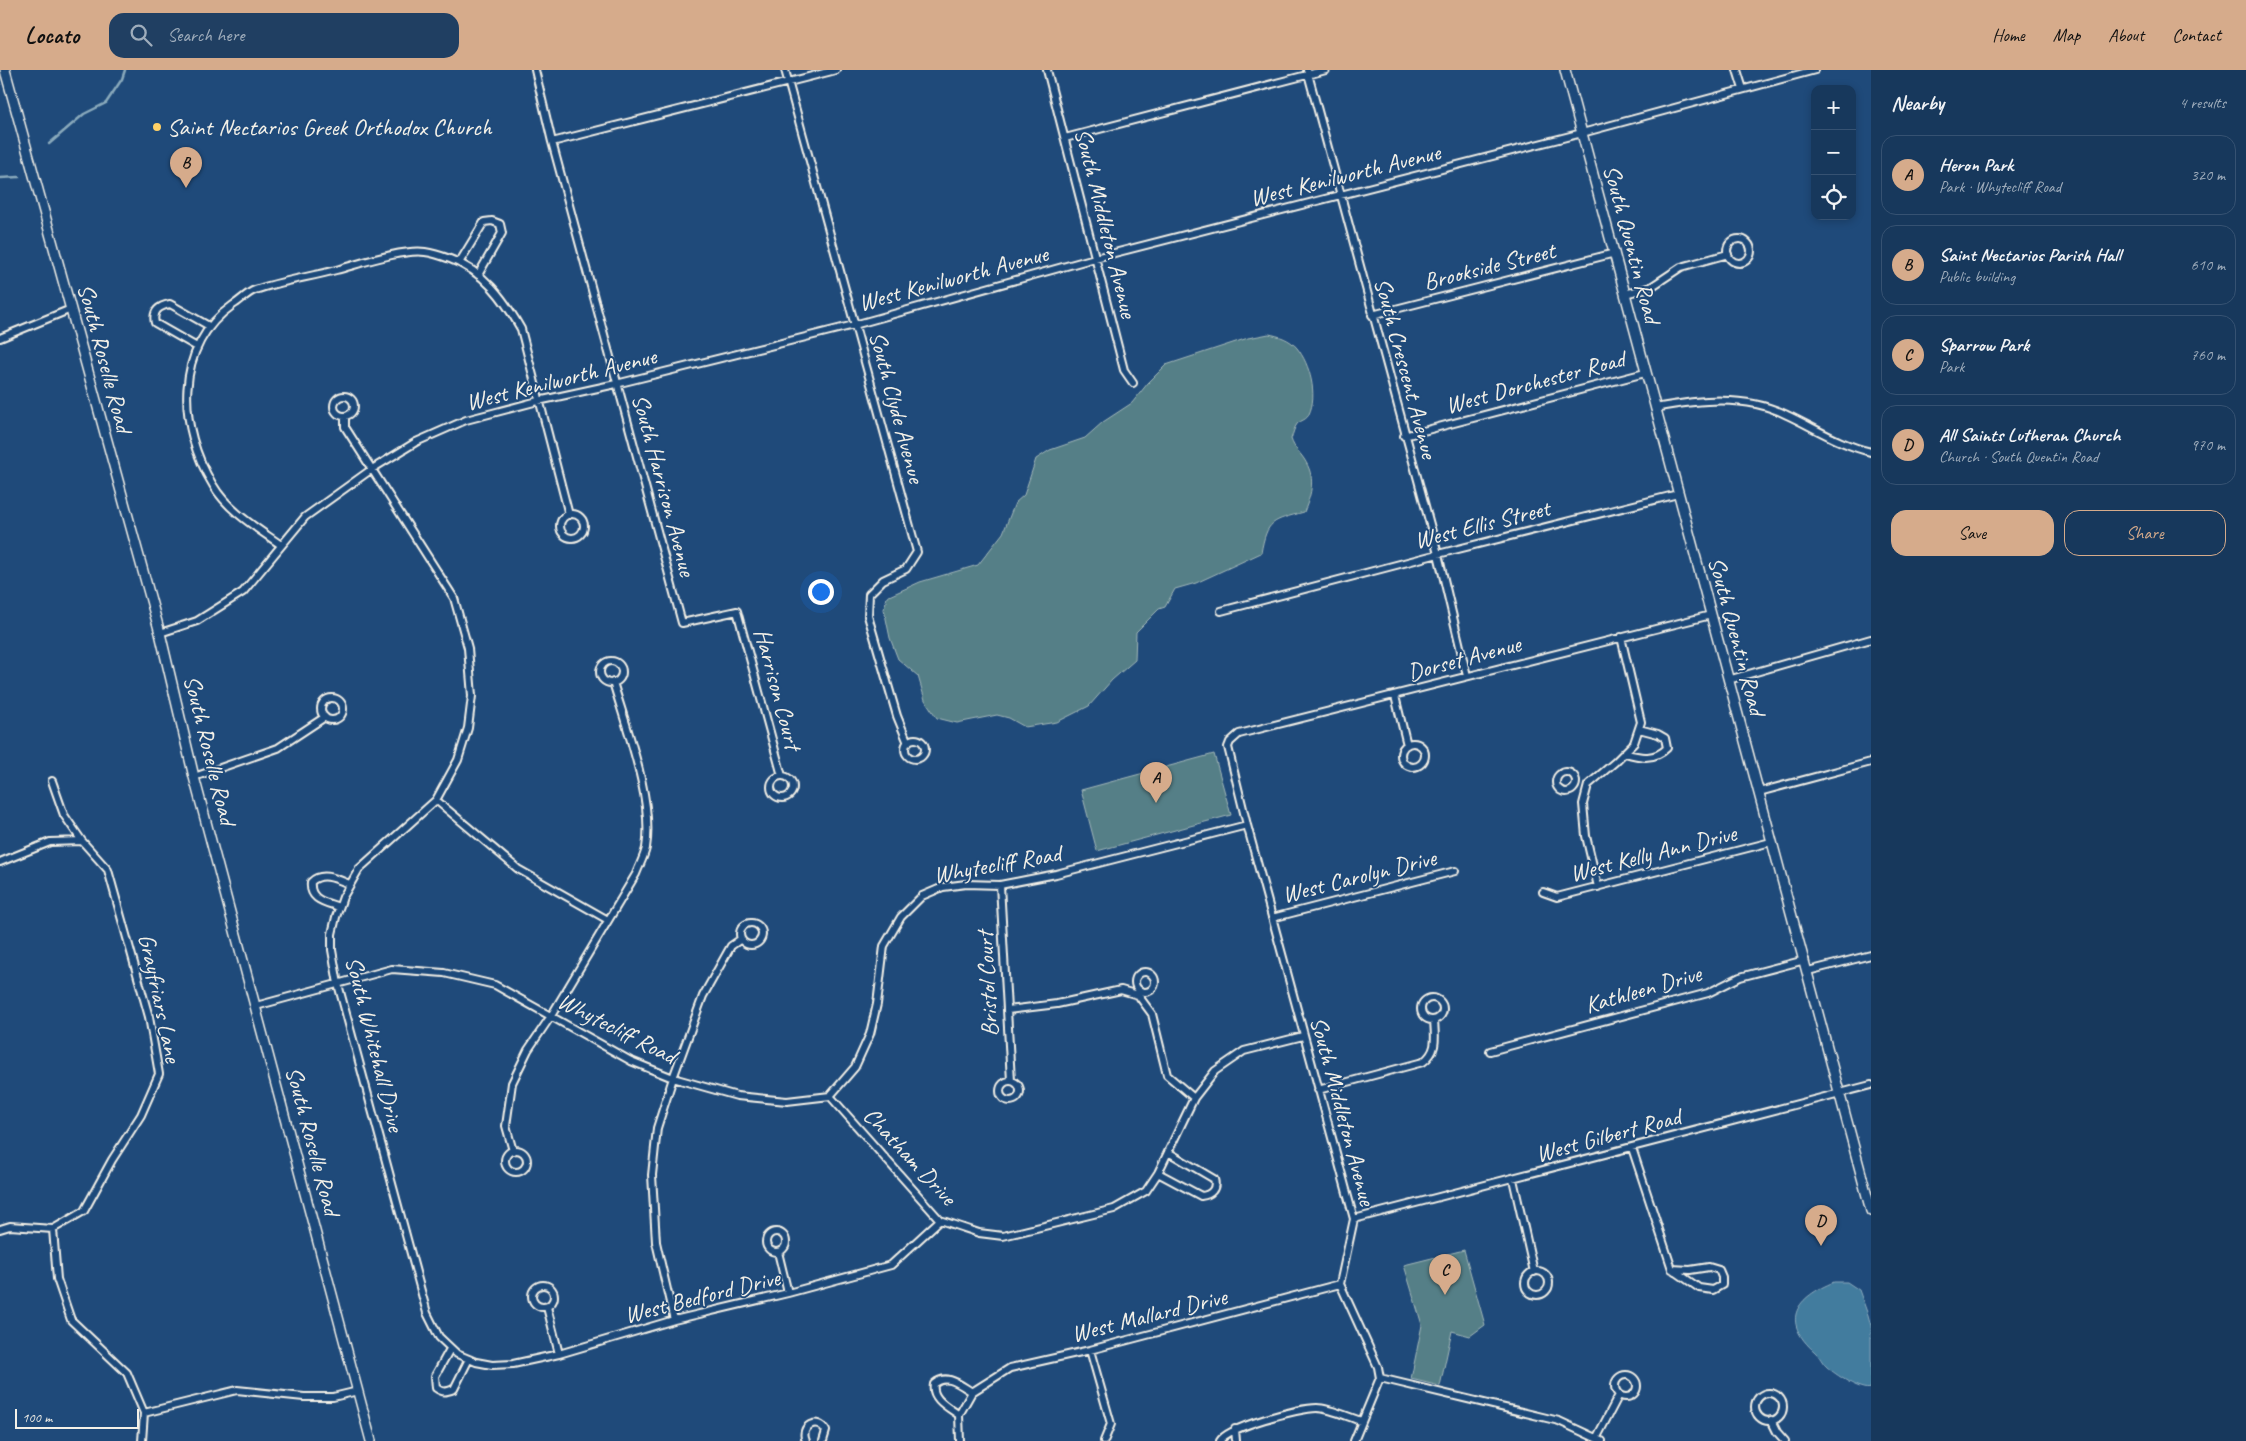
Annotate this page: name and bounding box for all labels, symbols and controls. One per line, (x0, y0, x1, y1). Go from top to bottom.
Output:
search box (109, 13, 459, 58)
text: Locato (25, 20, 79, 50)
icon: search (127, 21, 155, 49)
text: Search here (167, 23, 245, 47)
text: Home (1992, 24, 2025, 46)
text: Map (2053, 24, 2080, 46)
text: About (2108, 24, 2144, 46)
text: Contact (2172, 24, 2221, 46)
map controls (1811, 85, 1856, 220)
button: + (1811, 85, 1856, 130)
text: Nearby (1891, 90, 1944, 116)
text: 4 results (2179, 93, 2226, 113)
place label: Saint Nectarios Greek Orthodox Church (167, 112, 493, 142)
marker: Saint Nectarios Greek Orthodox Church (151, 121, 163, 133)
street label: South Middleton Avenue (1068, 125, 1145, 323)
button: − (1811, 130, 1856, 175)
street label: West Kenilworth Avenue (1247, 136, 1445, 213)
pin: B (170, 147, 202, 188)
text: Heron Park (1939, 153, 2013, 177)
street label: South Quentin Road (1596, 162, 1668, 330)
text: A (1904, 165, 1912, 185)
text: 320 m (2191, 165, 2225, 185)
button: locate (1811, 175, 1856, 220)
text: Park · Whytecliff Road (1939, 177, 2061, 197)
street label: Brookside Street (1420, 235, 1560, 297)
street label: West Kenilworth Avenue (855, 238, 1053, 318)
text: Saint Nectarios Parish Hall (1939, 243, 2121, 267)
text: B (1904, 255, 1912, 275)
text: 610 m (2191, 255, 2225, 275)
text: Public building (1939, 267, 2015, 287)
street label: South Crescent Avenue (1367, 274, 1445, 464)
street label: South Roselle Road (71, 280, 140, 439)
street label: South Clyde Avenue (862, 328, 932, 488)
text: Sparrow Park (1939, 333, 2029, 357)
street label: West Kenilworth Avenue (463, 340, 661, 417)
street label: West Dorchester Road (1442, 343, 1631, 420)
text: C (1904, 345, 1912, 365)
text: 760 m (2191, 345, 2225, 365)
text: Park (1939, 357, 1964, 377)
street label: South Harrison Avenue (625, 391, 703, 581)
text: All Saints Lutheran Church (1939, 423, 2121, 447)
text: D (1903, 435, 1913, 455)
text: 970 m (2191, 435, 2225, 455)
text: Church · South Quentin Road (1939, 447, 2098, 467)
street label: West Ellis Street (1411, 492, 1555, 555)
button: Save (1891, 510, 2054, 556)
button: Share (2064, 510, 2226, 556)
street label: South Quentin Road (1701, 554, 1773, 722)
your location (808, 579, 834, 605)
street label: Harrison Court (747, 625, 809, 756)
street label: Dorset Avenue (1404, 628, 1526, 688)
street label: South Roselle Road (177, 672, 244, 831)
pin: A (1140, 762, 1172, 803)
street label: West Kelly Ann Drive (1567, 817, 1741, 888)
street label: Whytecliff Road (931, 837, 1067, 890)
street label: West Carolyn Drive (1279, 842, 1441, 910)
street label: Bristol Court (969, 928, 1005, 1037)
street label: Grayfriars Lane (132, 931, 189, 1067)
street label: South Whitehall Drive (339, 954, 412, 1137)
street label: Kathleen Drive (1582, 958, 1707, 1020)
street label: Whytecliff Road (553, 985, 684, 1072)
street label: South Middleton Avenue (1303, 1013, 1383, 1211)
street label: South Roselle Road (279, 1063, 348, 1222)
street label: West Gilbert Road (1532, 1100, 1687, 1169)
street label: Chatham Drive (857, 1101, 965, 1213)
pin: D (1805, 1205, 1837, 1246)
pin: C (1429, 1254, 1461, 1295)
street label: West Bedford Drive (621, 1262, 785, 1330)
street label: West Mallard Drive (1068, 1281, 1232, 1349)
scale bar (15, 1406, 139, 1429)
text: 100 m (22, 1409, 52, 1426)

